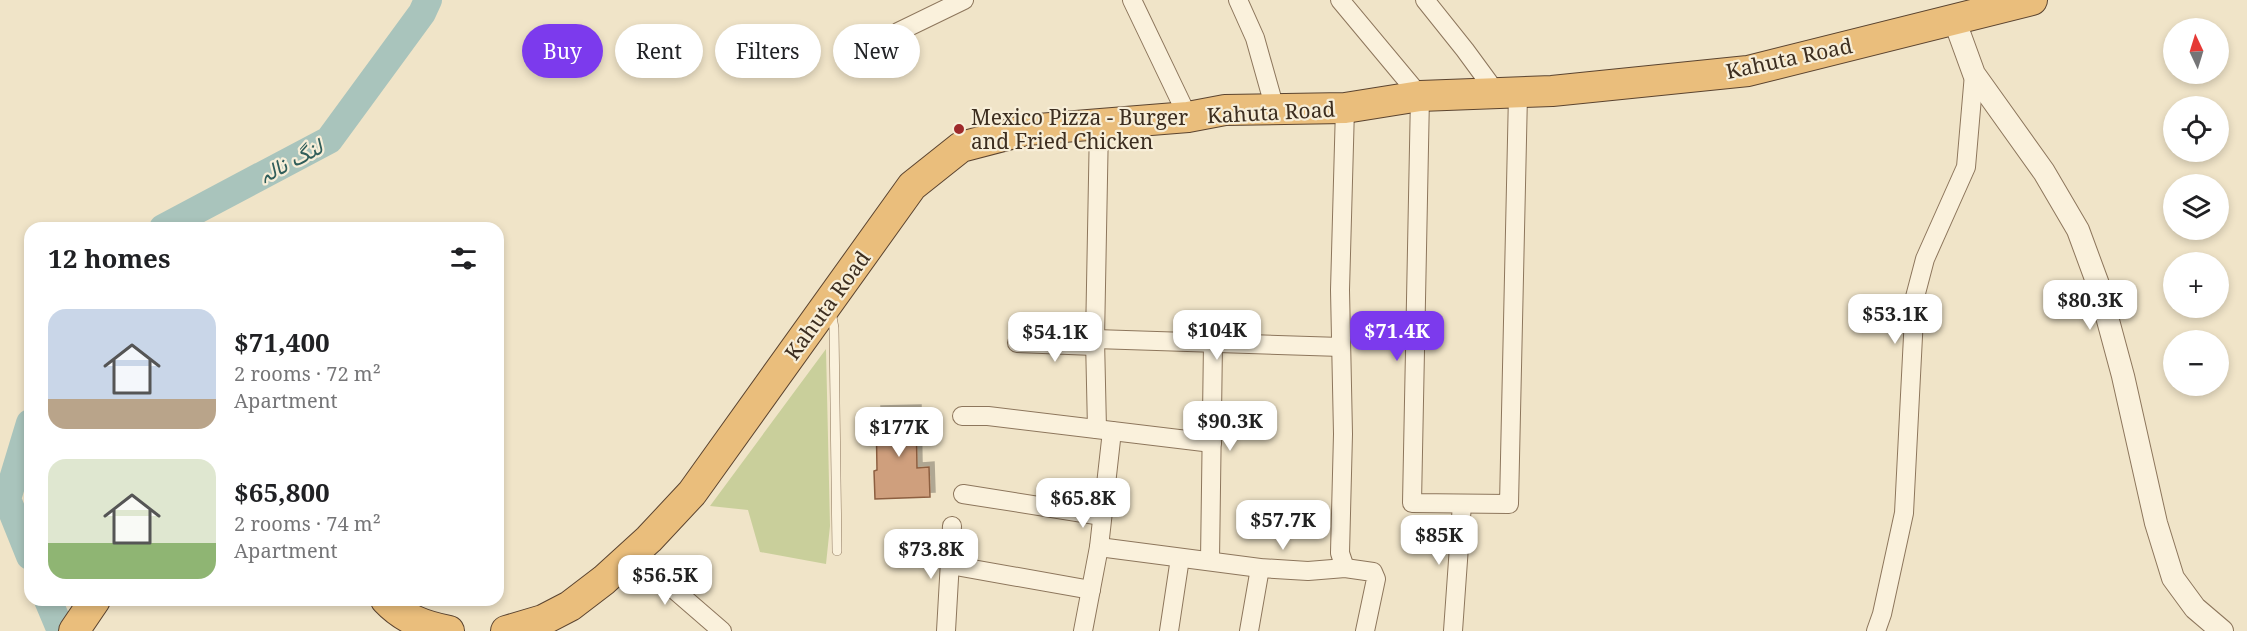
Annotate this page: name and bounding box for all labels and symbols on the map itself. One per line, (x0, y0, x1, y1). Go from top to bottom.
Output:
north arrow (2163, 18, 2229, 84)
street label: Kahuta Road (1723, 31, 1855, 85)
street label: Kahuta Road (1206, 95, 1336, 129)
place label: Mexico Pizza - Burger and Fried Chicken (971, 103, 1188, 155)
marker: Mexico Pizza - Burger and Fried Chicken (952, 122, 966, 136)
water label: لنگ نالہ (253, 129, 330, 189)
street label: Kahuta Road (778, 245, 876, 365)
pin: $80.3K (2041, 280, 2139, 331)
pin: $53.1K (1846, 294, 1944, 345)
pin: $104K (1175, 310, 1259, 361)
pin: $71.4K (1348, 311, 1446, 362)
pin: $54.1K (1006, 312, 1104, 363)
pin: $90.3K (1181, 401, 1279, 452)
pin: $177K (857, 407, 941, 458)
pin: $65.8K (1034, 478, 1132, 529)
pin: $57.7K (1234, 500, 1332, 551)
pin: $85K (1403, 515, 1475, 566)
pin: $73.8K (882, 529, 980, 580)
pin: $56.5K (616, 555, 714, 606)

